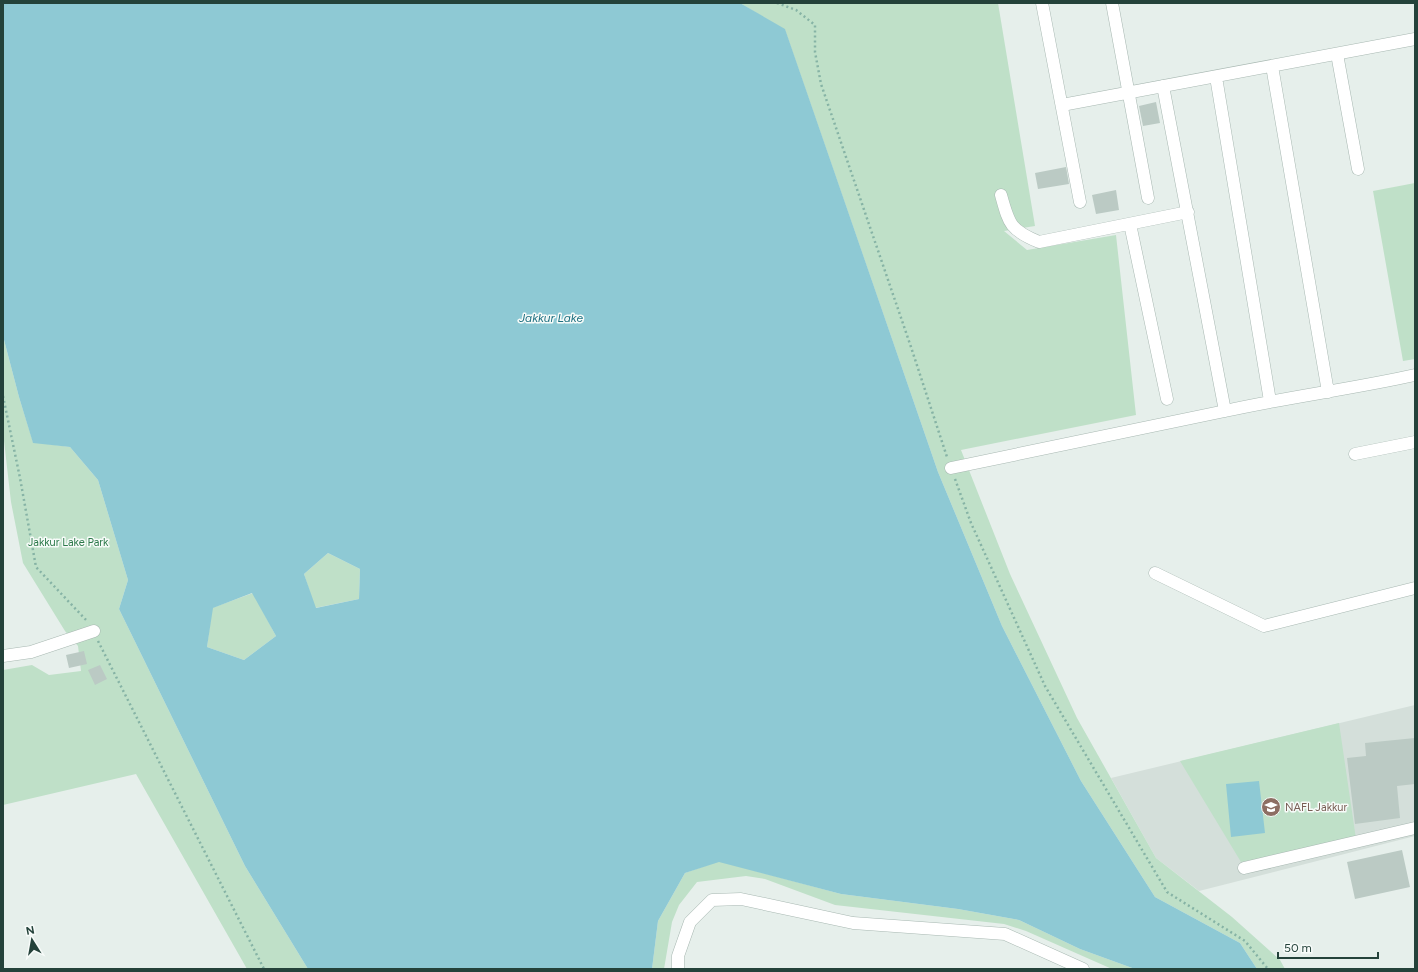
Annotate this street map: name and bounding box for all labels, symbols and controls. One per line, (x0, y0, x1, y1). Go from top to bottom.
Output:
water label: Jakkur Lake (518, 311, 584, 325)
park label: Jakkur Lake Park (28, 536, 109, 549)
school or university icon: NAFL Jakkur (1260, 796, 1282, 818)
place label: NAFL Jakkur (1285, 801, 1347, 814)
north arrow (12, 920, 52, 960)
text: N (25, 923, 36, 938)
scale bar (1278, 934, 1378, 960)
text: 50 m (1284, 941, 1312, 955)

